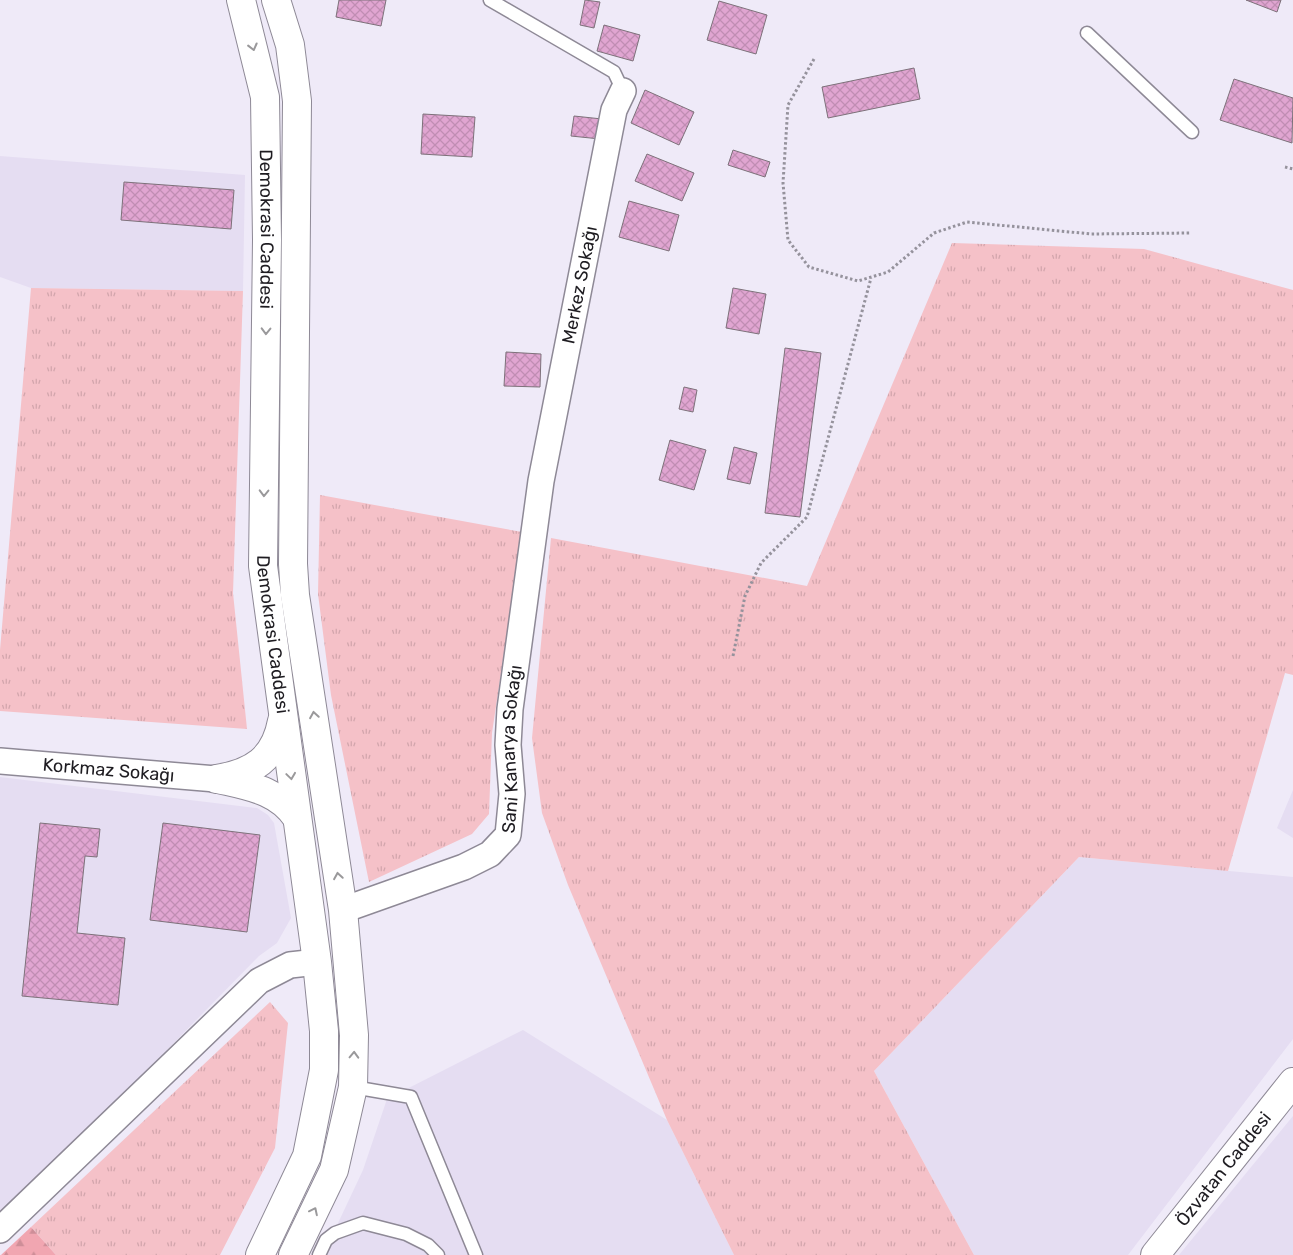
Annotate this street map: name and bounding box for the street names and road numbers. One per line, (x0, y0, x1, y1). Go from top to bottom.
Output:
street label: Demokrasi Caddesi (255, 149, 278, 309)
street label: Merkez Sokağı (557, 224, 602, 346)
street label: Demokrasi Caddesi (252, 555, 294, 715)
street label: Sani Kanarya Sokağı (497, 664, 527, 834)
street label: Korkmaz Sokağı (42, 754, 175, 786)
street label: Özvatan Caddesi (1171, 1107, 1276, 1231)

